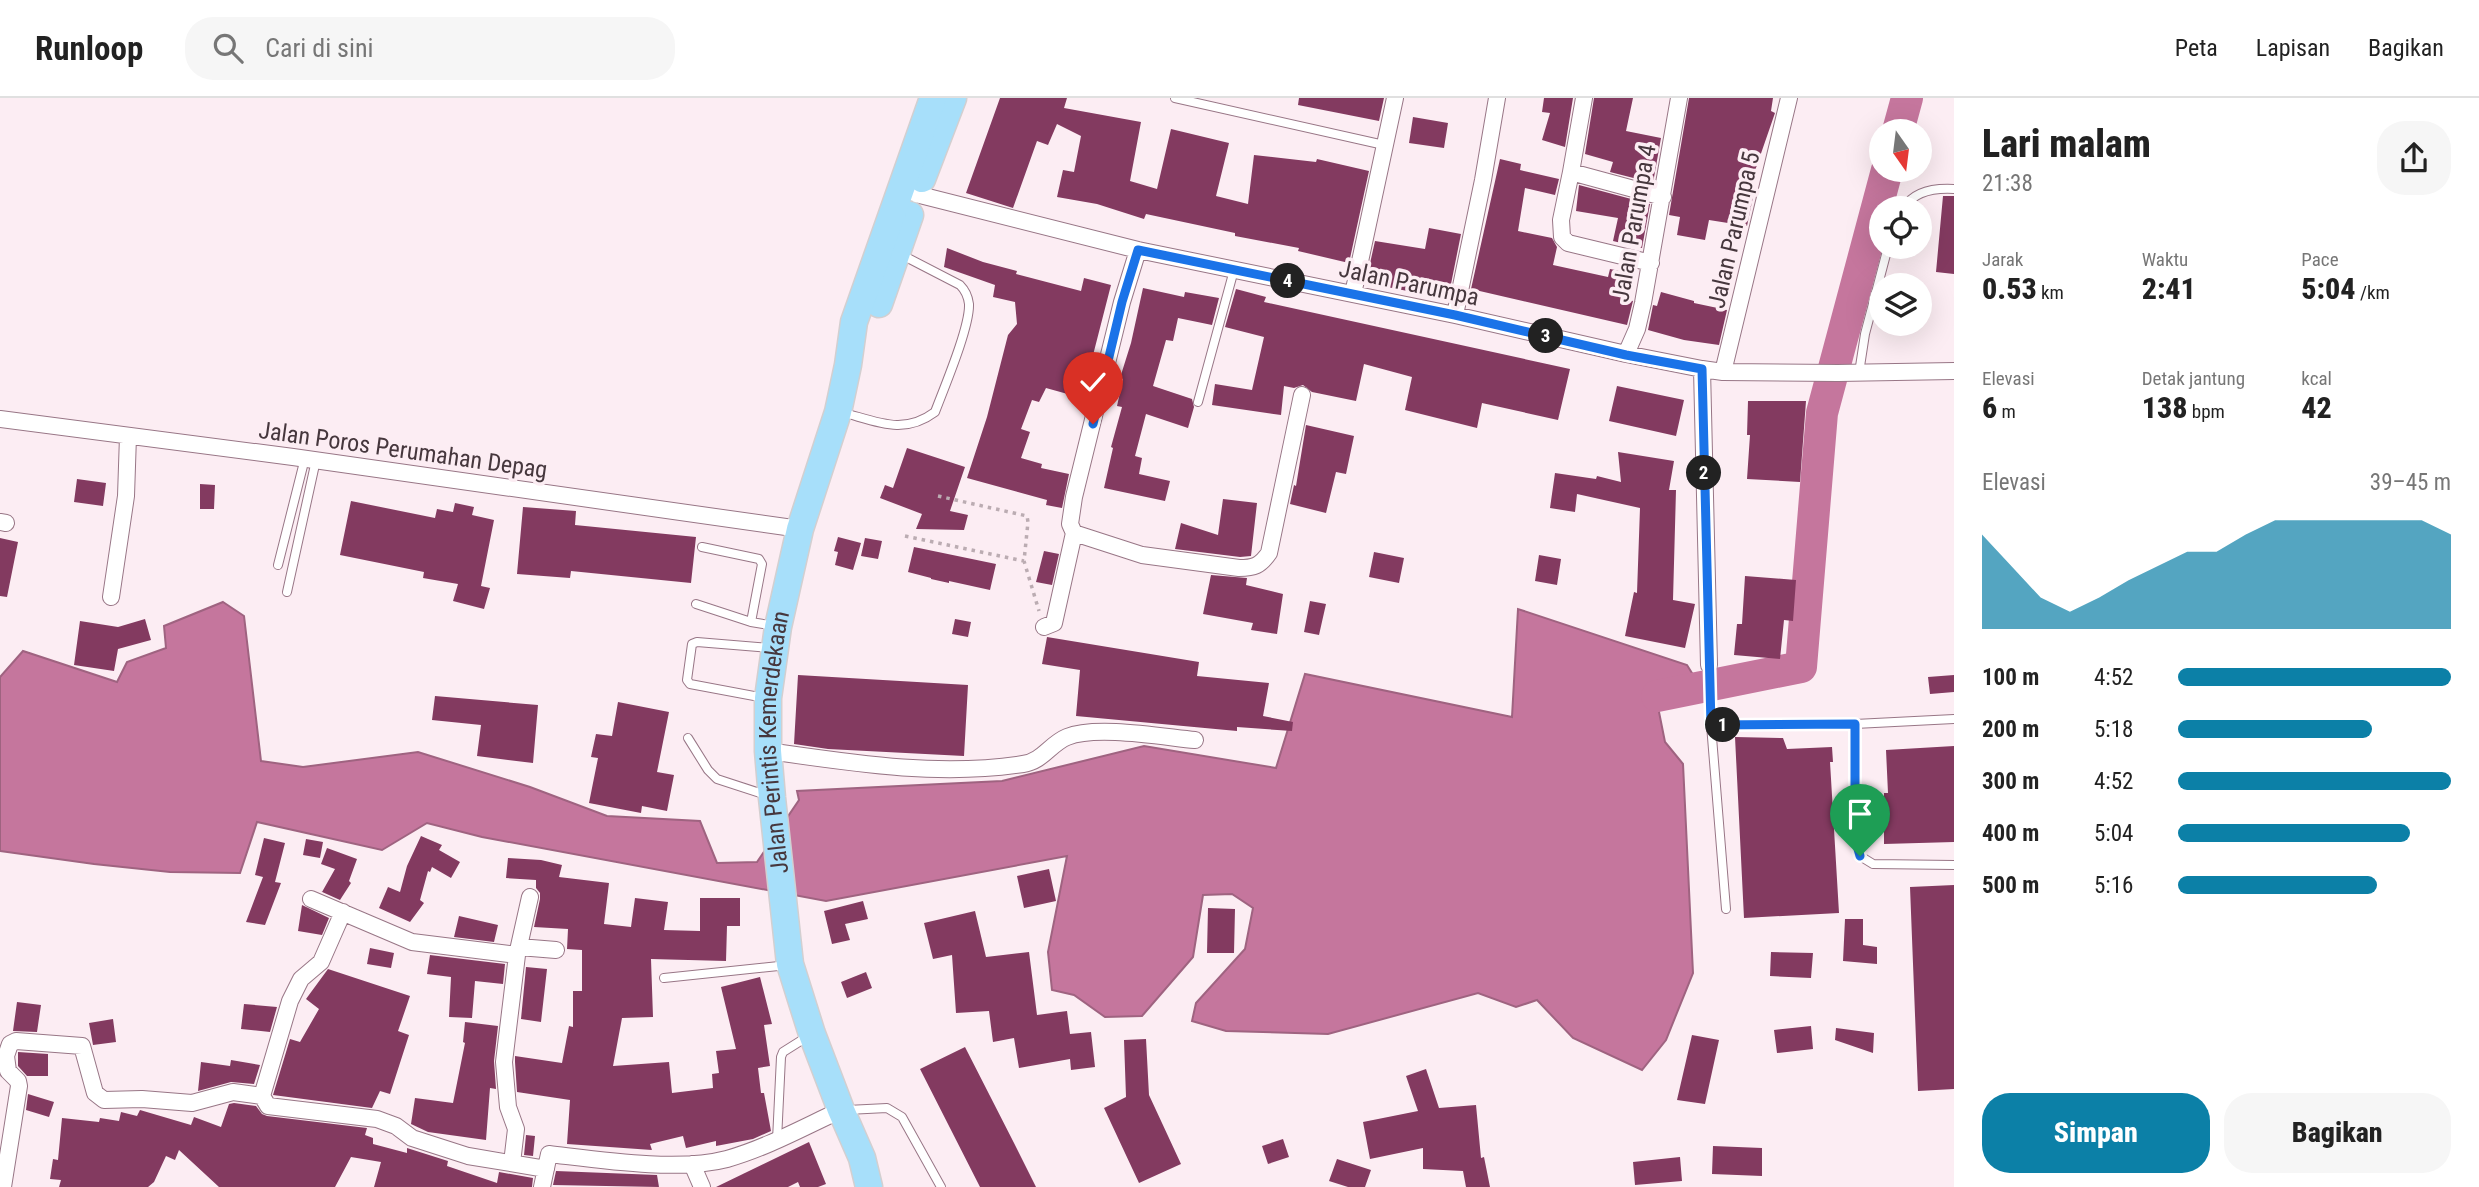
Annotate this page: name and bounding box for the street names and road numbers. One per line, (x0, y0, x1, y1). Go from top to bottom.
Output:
street label: Jalan Parumpa 4 (1606, 142, 1662, 304)
street label: Jalan Parumpa 5 (1702, 149, 1766, 311)
street label: Jalan Parumpa (1337, 255, 1481, 311)
street label: Jalan Poros Perumahan Depag (257, 416, 549, 484)
street label: Jalan Perintis Kemerdekaan (754, 608, 795, 875)

